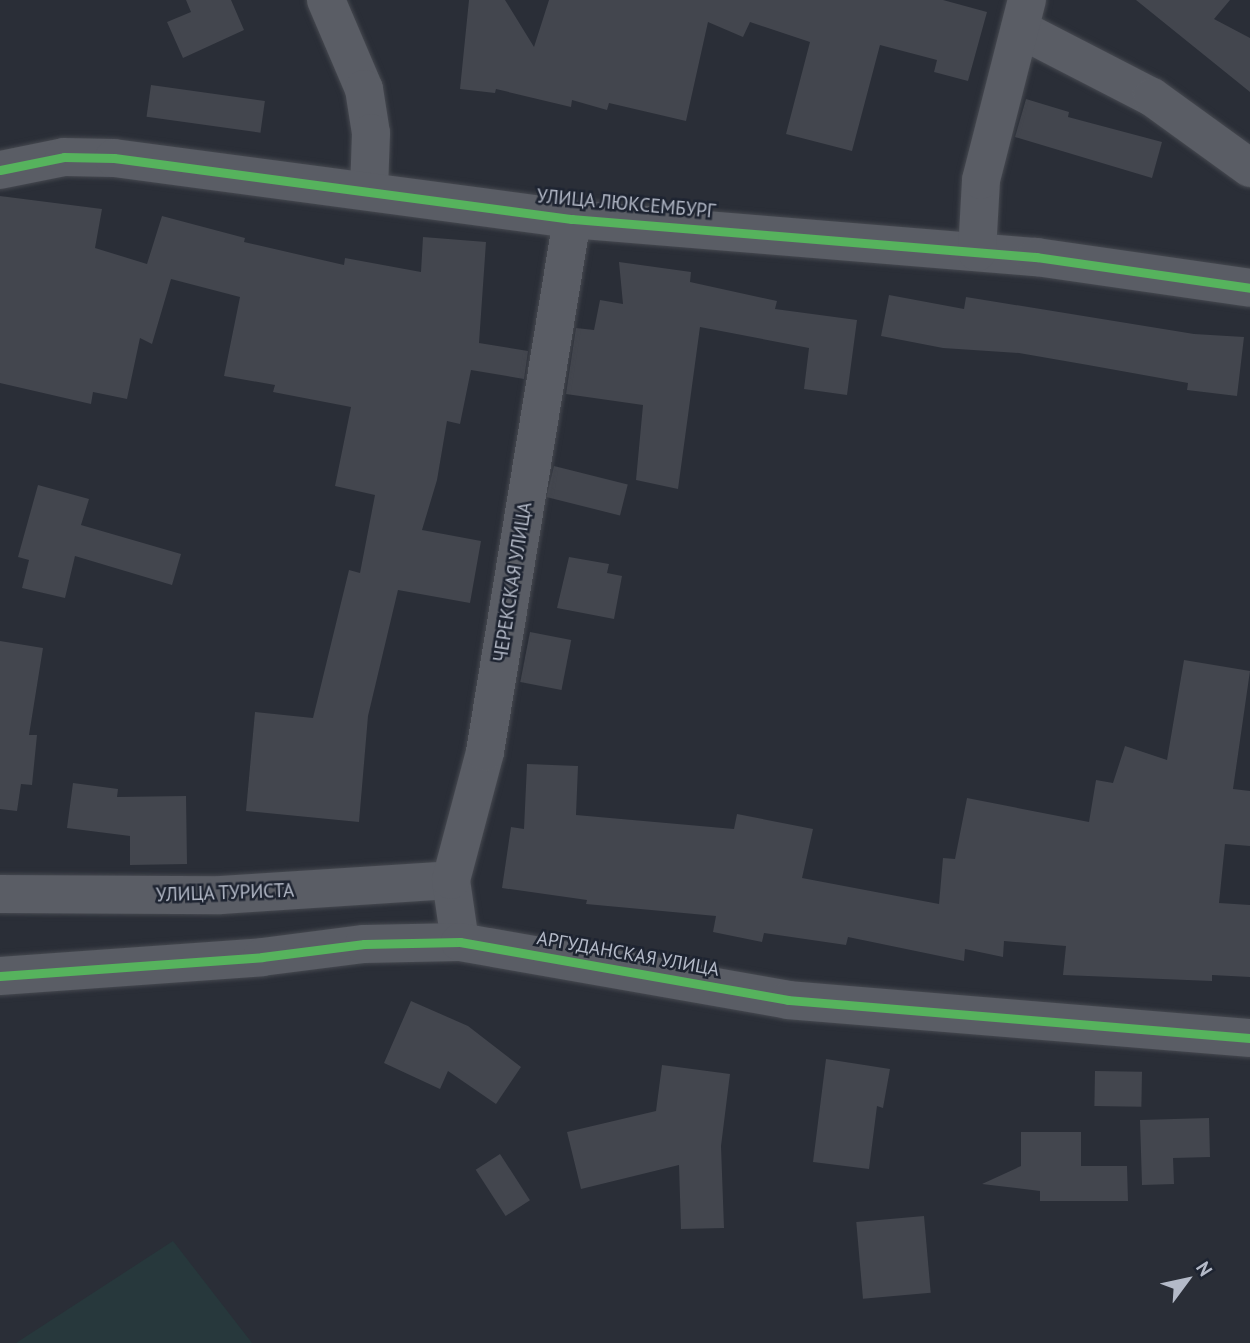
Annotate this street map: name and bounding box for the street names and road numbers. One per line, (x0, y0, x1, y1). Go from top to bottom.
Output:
street label: УЛИЦА ЛЮКСЕМБУРГ (535, 185, 717, 223)
street label: ЧЕРЕКСКАЯ УЛИЦА (489, 500, 537, 664)
street label: УЛИЦА ТУРИСТА (155, 879, 295, 907)
street label: АРГУДАНСКАЯ УЛИЦА (535, 927, 721, 981)

